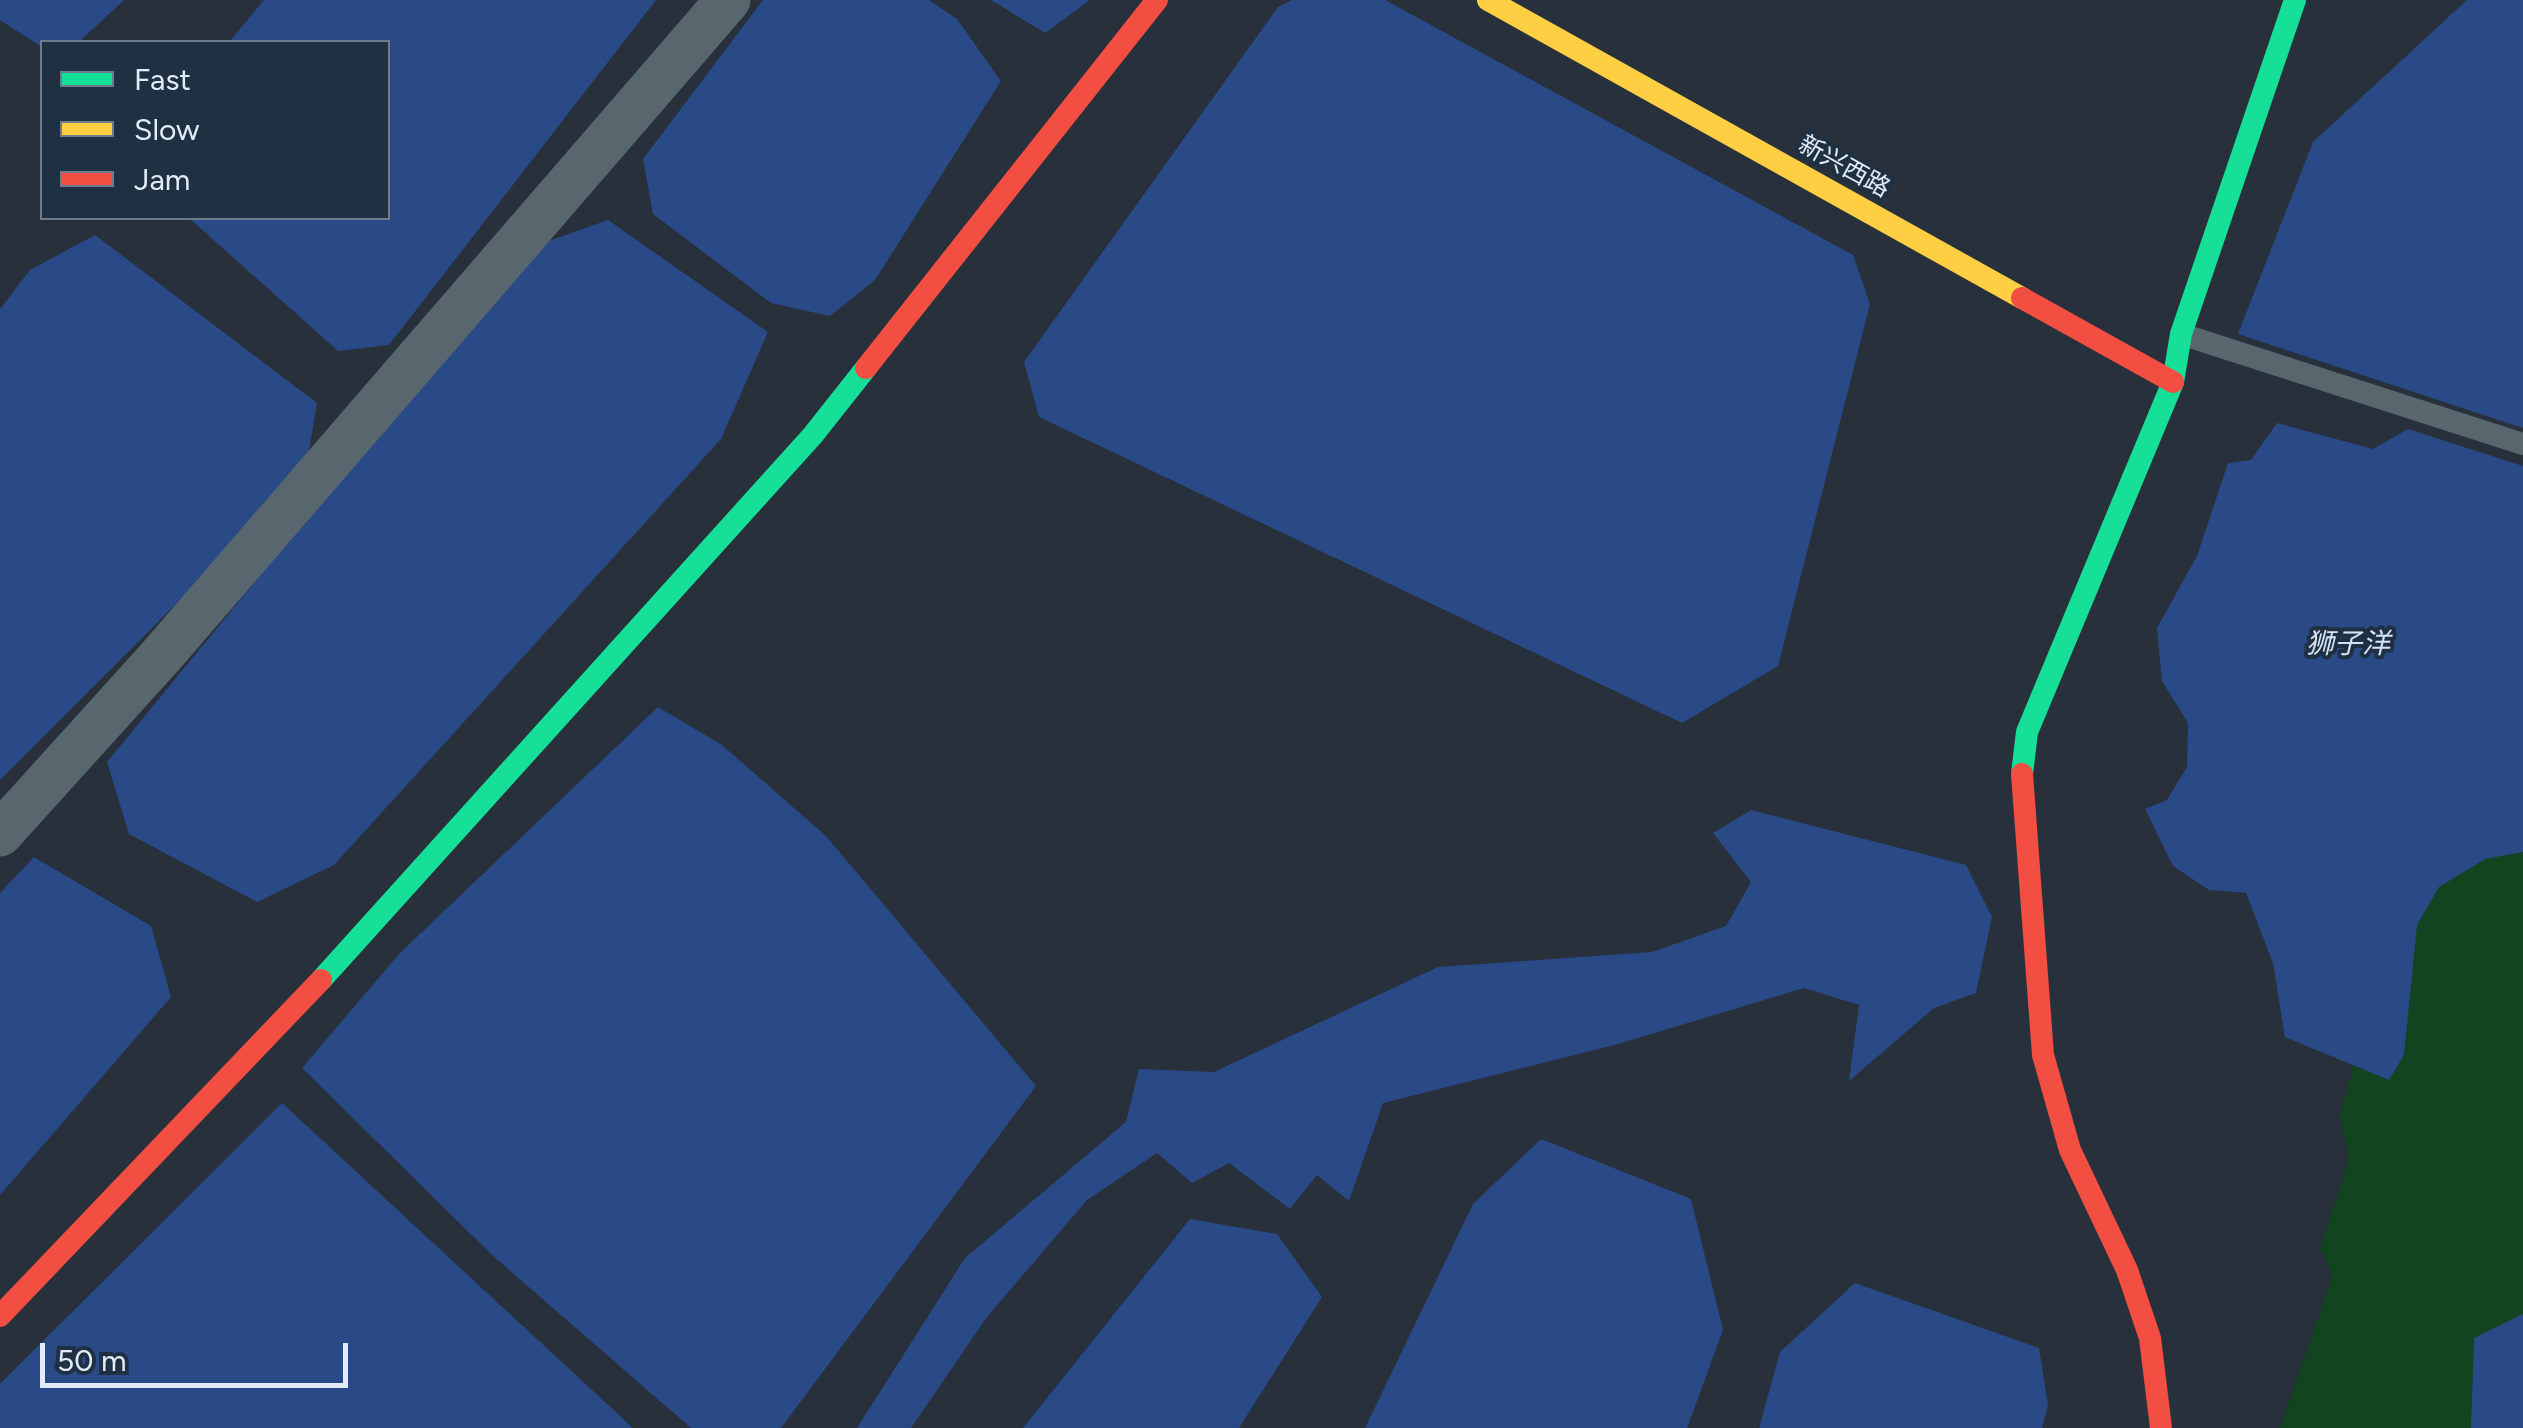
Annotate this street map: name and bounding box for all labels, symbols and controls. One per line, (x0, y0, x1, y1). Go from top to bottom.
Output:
legend (40, 40, 390, 220)
text: Fast (134, 61, 191, 98)
text: Slow (134, 111, 200, 148)
street label: 新兴西路 (1793, 130, 1895, 204)
text: Jam (134, 161, 190, 198)
water label: 狮子洋 (2306, 628, 2390, 662)
scale bar (45, 1323, 352, 1385)
text: 50 m (57, 1342, 126, 1379)

